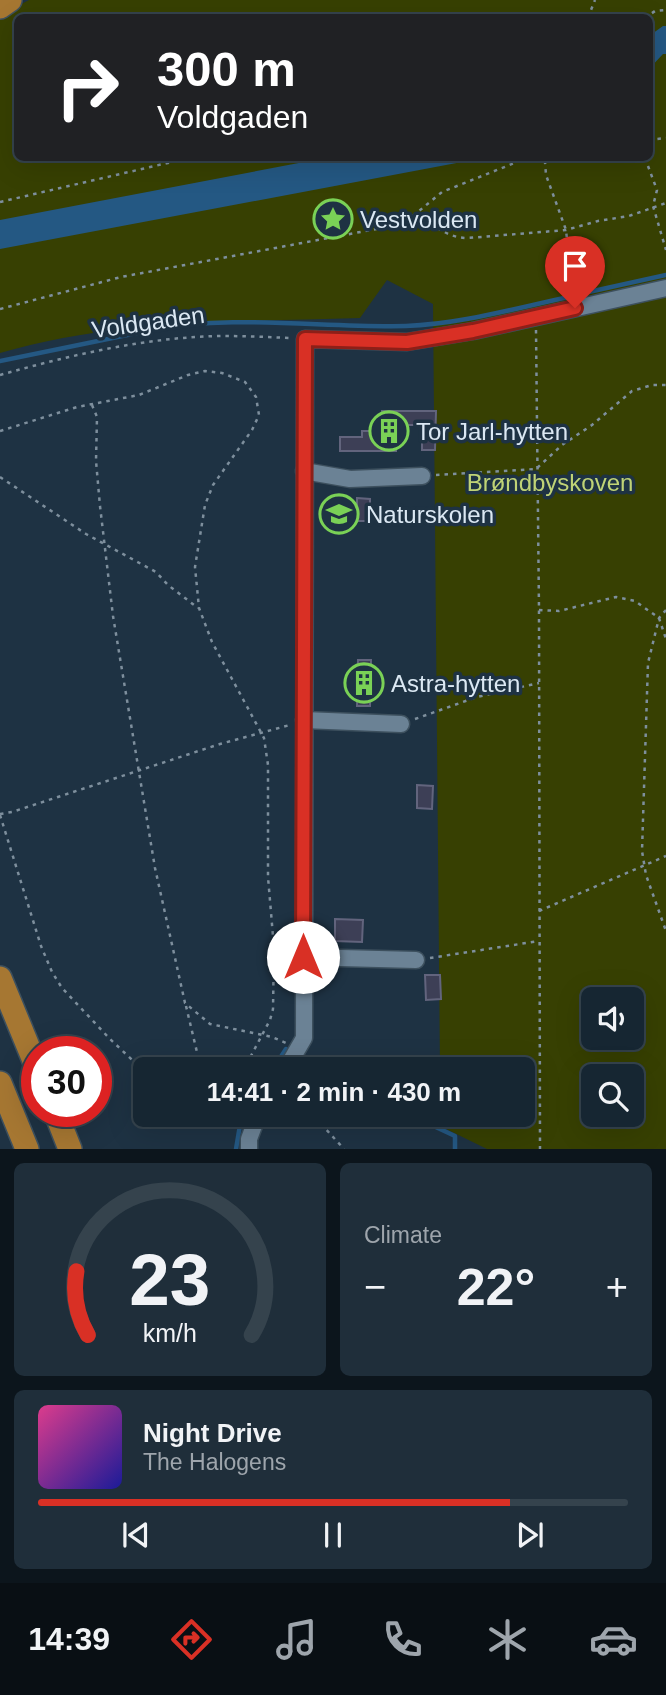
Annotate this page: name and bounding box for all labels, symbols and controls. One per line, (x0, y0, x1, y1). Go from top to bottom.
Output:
icon: right (42, 42, 133, 133)
text: 300 m (157, 42, 296, 96)
text: Voldgaden (157, 99, 308, 135)
place icon: Vestvolden (312, 198, 354, 240)
place label: Vestvolden (360, 206, 477, 233)
pin (545, 236, 605, 308)
icon: arrive (556, 247, 594, 285)
street label: Voldgaden (90, 301, 206, 343)
building icon: Tor Jarl-hytten (368, 410, 410, 452)
place label: Tor Jarl-hytten (416, 418, 568, 445)
park label: Brøndbyskoven (467, 469, 633, 496)
school or university icon: Naturskolen (318, 493, 360, 535)
place label: Naturskolen (366, 501, 494, 528)
building icon: Astra-hytten (343, 662, 385, 704)
place label: Astra-hytten (391, 670, 520, 697)
position arrow (266, 920, 340, 994)
map controls (581, 987, 644, 1127)
button: sound (581, 987, 644, 1050)
speed limit sign: 30 (21, 1036, 112, 1127)
button: search (581, 1064, 644, 1127)
text: 14:41 · 2 min · 430 m (207, 1077, 461, 1107)
text: Climate (364, 1222, 442, 1248)
text: 23 (130, 1240, 210, 1321)
text: 22° (457, 1258, 535, 1316)
text: − (364, 1266, 386, 1308)
text: + (606, 1266, 628, 1308)
text: km/h (143, 1319, 197, 1347)
text: Night Drive (143, 1418, 282, 1448)
text: The Halogens (143, 1449, 286, 1475)
icon: previous (117, 1516, 155, 1554)
icon: pause (314, 1516, 352, 1554)
icon: next (511, 1516, 549, 1554)
icon: directions (167, 1615, 216, 1664)
icon: music (272, 1615, 321, 1664)
icon: phone (378, 1615, 427, 1664)
icon: climate (483, 1615, 532, 1664)
icon: car (589, 1615, 638, 1664)
text: 14:39 (28, 1621, 110, 1657)

